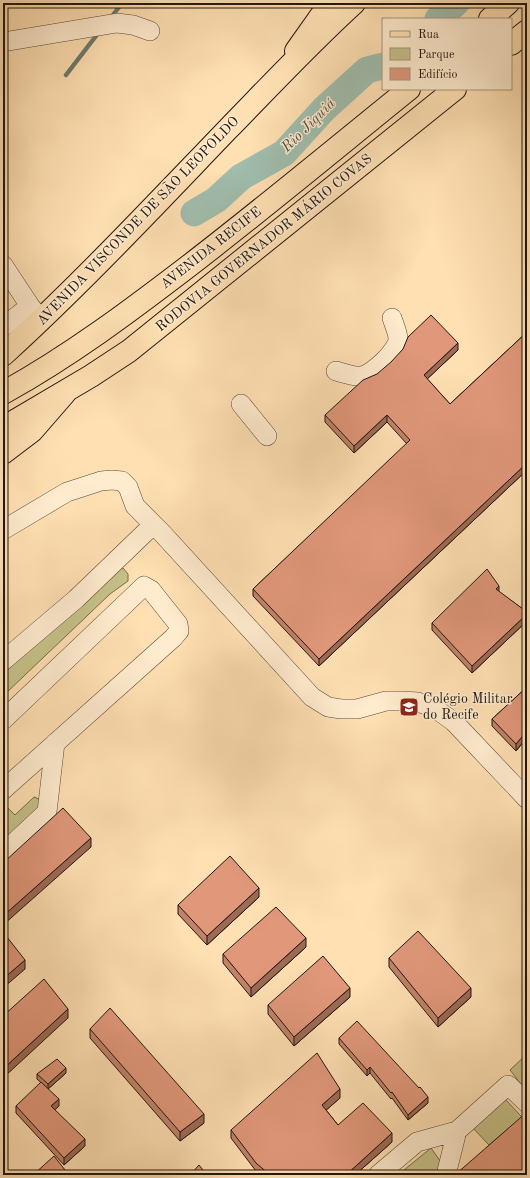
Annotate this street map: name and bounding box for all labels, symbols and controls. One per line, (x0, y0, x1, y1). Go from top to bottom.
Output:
legend (382, 18, 512, 90)
text: Rua (418, 29, 439, 41)
text: Parque (418, 49, 455, 61)
text: Edifício (418, 69, 457, 81)
water label: Rio Jiquiá (279, 96, 339, 156)
street label: AVENIDA VISCONDE DE SÃO LEOPOLDO (32, 112, 242, 328)
street label: RODOVIA GOVERNADOR MÁRIO COVAS (152, 149, 375, 334)
street label: AVENIDA RECIFE (158, 204, 264, 292)
place label: Colégio Militar do Recife (423, 692, 513, 722)
school or university icon: Colégio Militar do Recife (398, 696, 420, 718)

